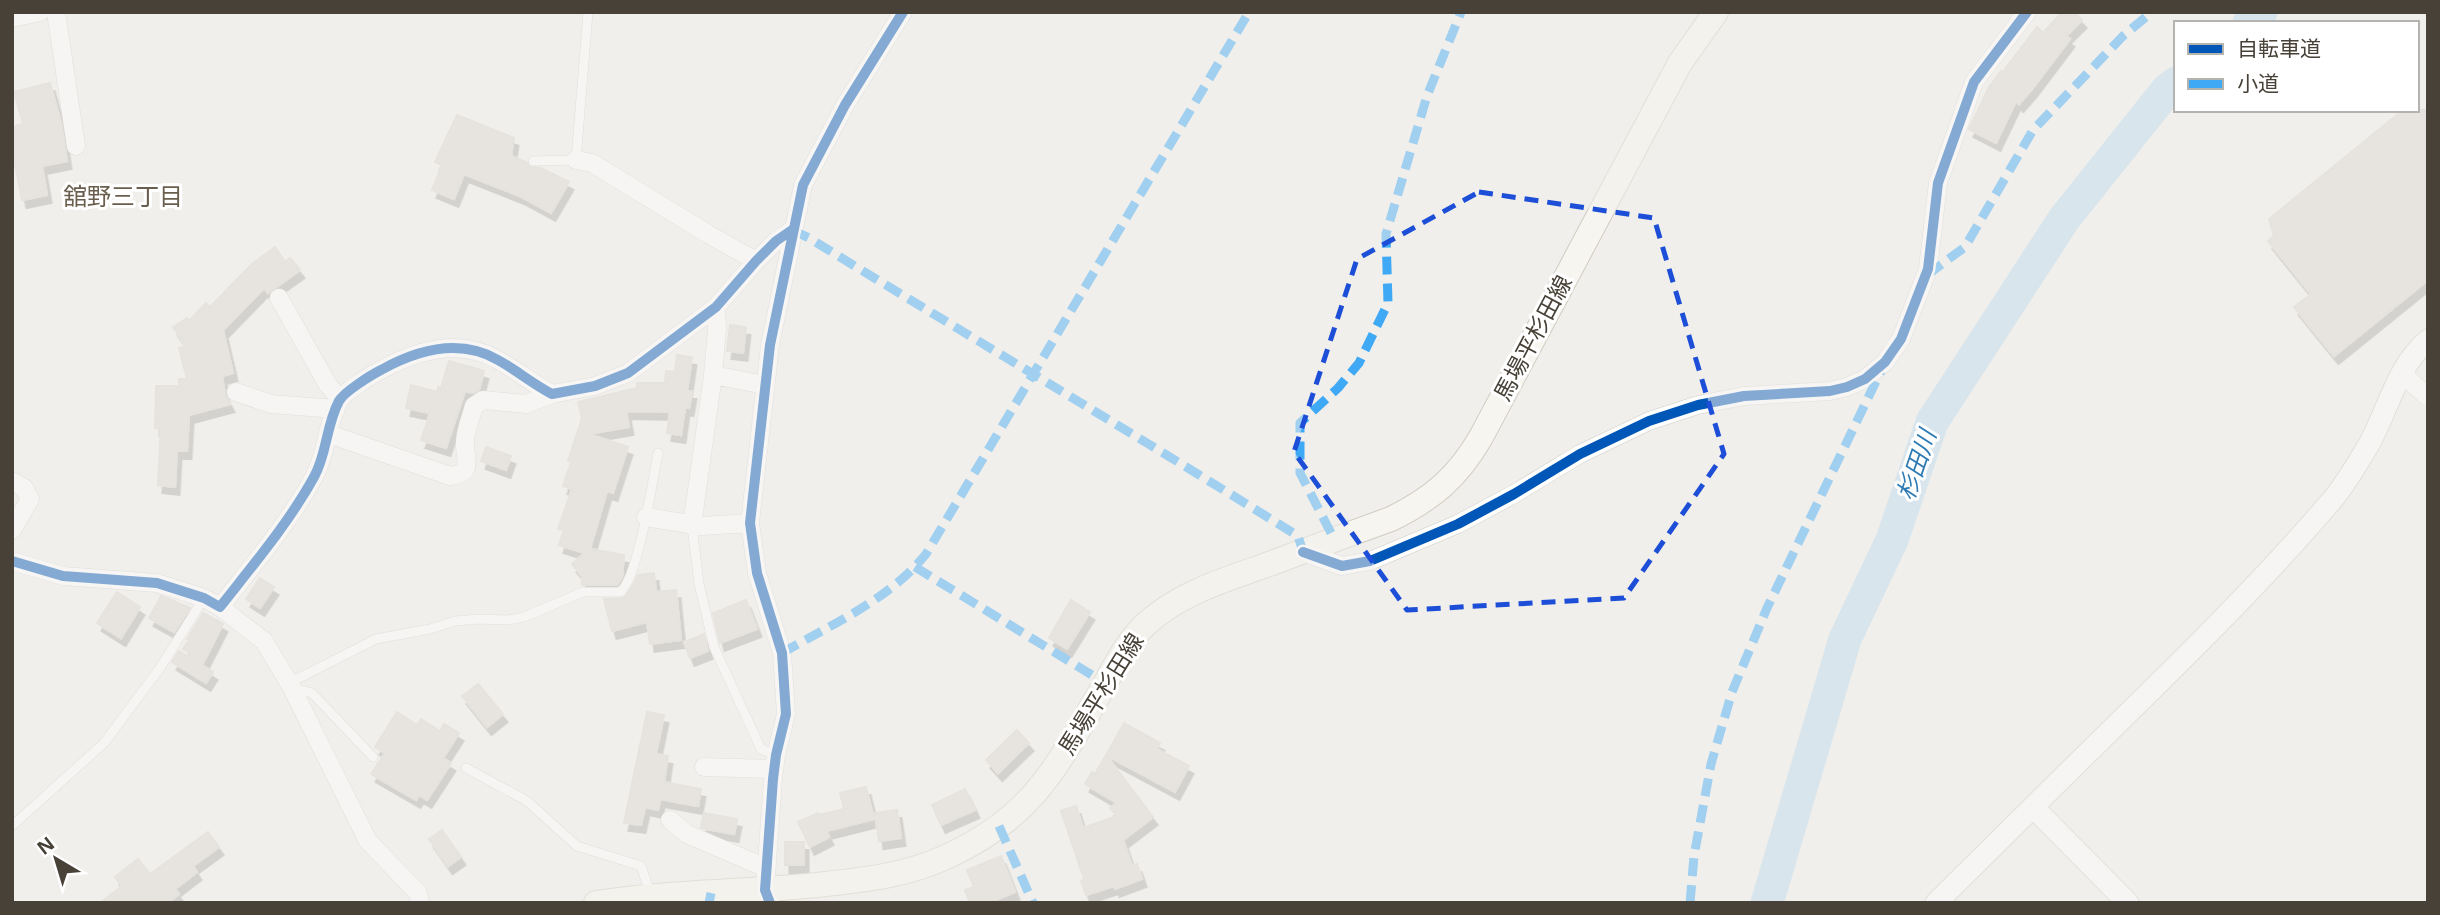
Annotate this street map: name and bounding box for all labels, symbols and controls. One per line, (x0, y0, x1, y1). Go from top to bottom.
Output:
legend (2174, 21, 2419, 112)
text: 自転車道 (2237, 34, 2321, 62)
text: 小道 (2237, 69, 2279, 97)
district label: 舘野三丁目 (63, 179, 183, 212)
street label: 馬場平杉田線 (1486, 269, 1579, 406)
water label: 杉田川 (1888, 422, 1944, 504)
street label: 馬場平杉田線 (1050, 626, 1150, 760)
north arrow (21, 824, 91, 894)
text: N (31, 831, 60, 861)

